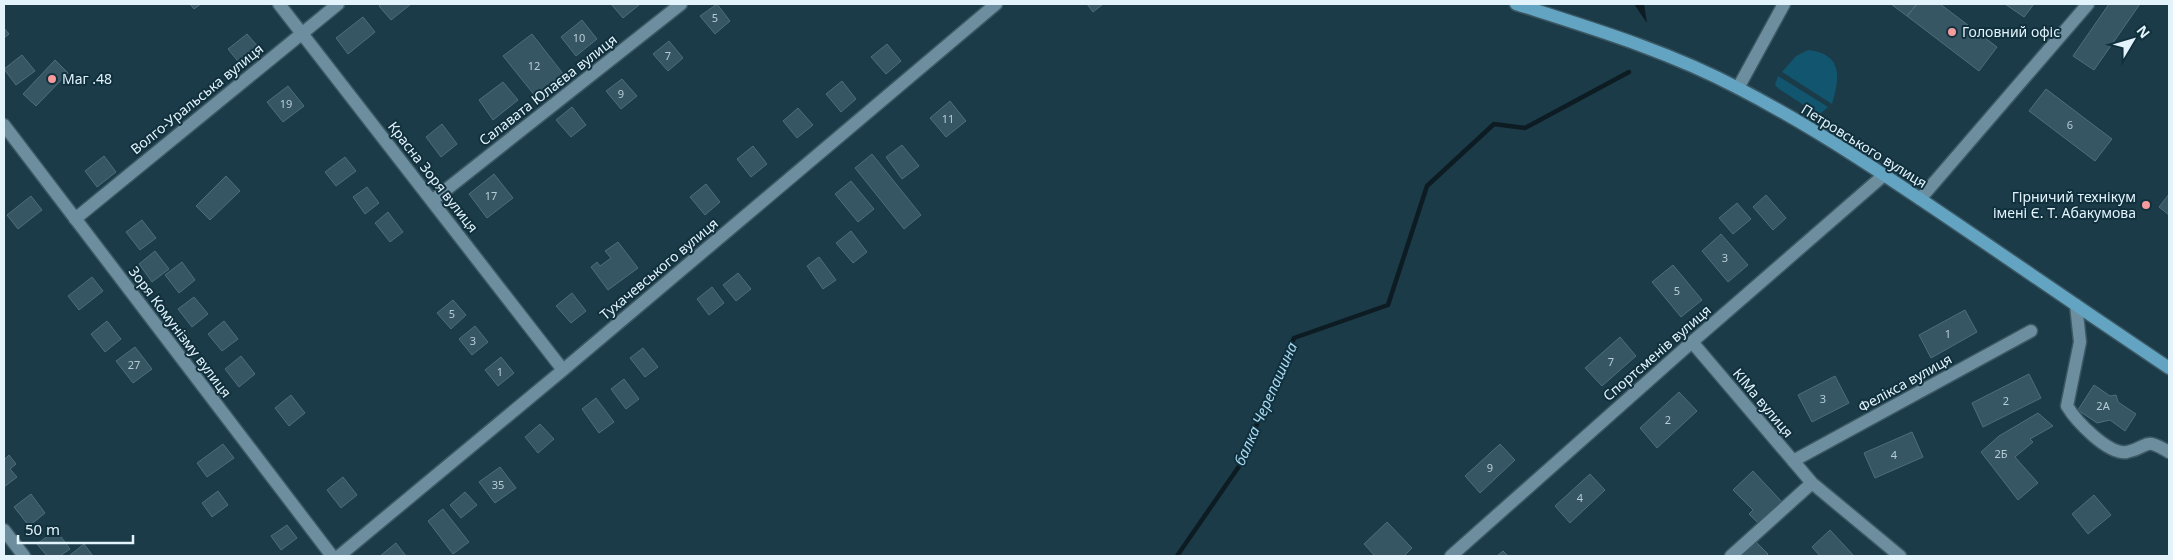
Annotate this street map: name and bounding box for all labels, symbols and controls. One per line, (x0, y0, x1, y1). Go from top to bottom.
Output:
house number: 5 (712, 10, 718, 25)
north arrow (2108, 15, 2158, 65)
text: N (2133, 21, 2155, 42)
place label: Головний офіс (1962, 22, 2060, 41)
marker: Головний офіс (1946, 26, 1958, 38)
street label: Салавата Юлаєва вулиця (475, 30, 621, 149)
house number: 10 (573, 30, 585, 45)
street label: Волго-Уральська вулиця (126, 39, 267, 158)
house number: 7 (665, 48, 671, 63)
house number: 12 (528, 58, 540, 73)
place label: Маг .48 (62, 69, 112, 88)
marker: Маг .48 (46, 73, 58, 85)
house number: 9 (618, 86, 624, 101)
house number: 19 (280, 96, 292, 111)
street label: Петровського вулиця (1798, 99, 1931, 192)
house number: 11 (942, 111, 954, 126)
street label: Красна Зоря вулиця (384, 117, 483, 236)
house number: 6 (2067, 117, 2073, 132)
place label: Гірничий технікум імені Є. Т. Абакумова (1993, 187, 2136, 222)
house number: 17 (485, 188, 497, 203)
marker: Гірничий технікум імені Є. Т. Абакумова (2140, 199, 2152, 211)
street label: Тухачевського вулиця (596, 214, 722, 324)
house number: 3 (1722, 250, 1728, 265)
street label: Зоря Комунізму вулиця (125, 262, 236, 401)
house number: 5 (1674, 283, 1680, 298)
street label: Спортсменів вулиця (1599, 300, 1715, 405)
house number: 5 (449, 306, 455, 321)
house number: 1 (1945, 326, 1951, 341)
house number: 3 (470, 333, 476, 348)
water label: балка Черепашина (1229, 338, 1302, 468)
street label: Фелікса вулиця (1855, 349, 1955, 416)
house number: 7 (1608, 354, 1614, 369)
house number: 27 (128, 357, 140, 372)
house number: 1 (497, 364, 503, 379)
street label: КІМа вулиця (1729, 364, 1798, 441)
house number: 3 (1820, 391, 1826, 406)
house number: 2 (2003, 393, 2009, 408)
house number: 2А (2096, 398, 2111, 413)
house number: 2 (1665, 412, 1671, 427)
house number: 2Б (1994, 446, 2008, 461)
house number: 4 (1891, 447, 1898, 462)
house number: 9 (1487, 460, 1493, 475)
house number: 35 (492, 477, 504, 492)
house number: 4 (1577, 490, 1584, 505)
scale bar (18, 512, 132, 544)
text: 50 m (25, 519, 60, 539)

